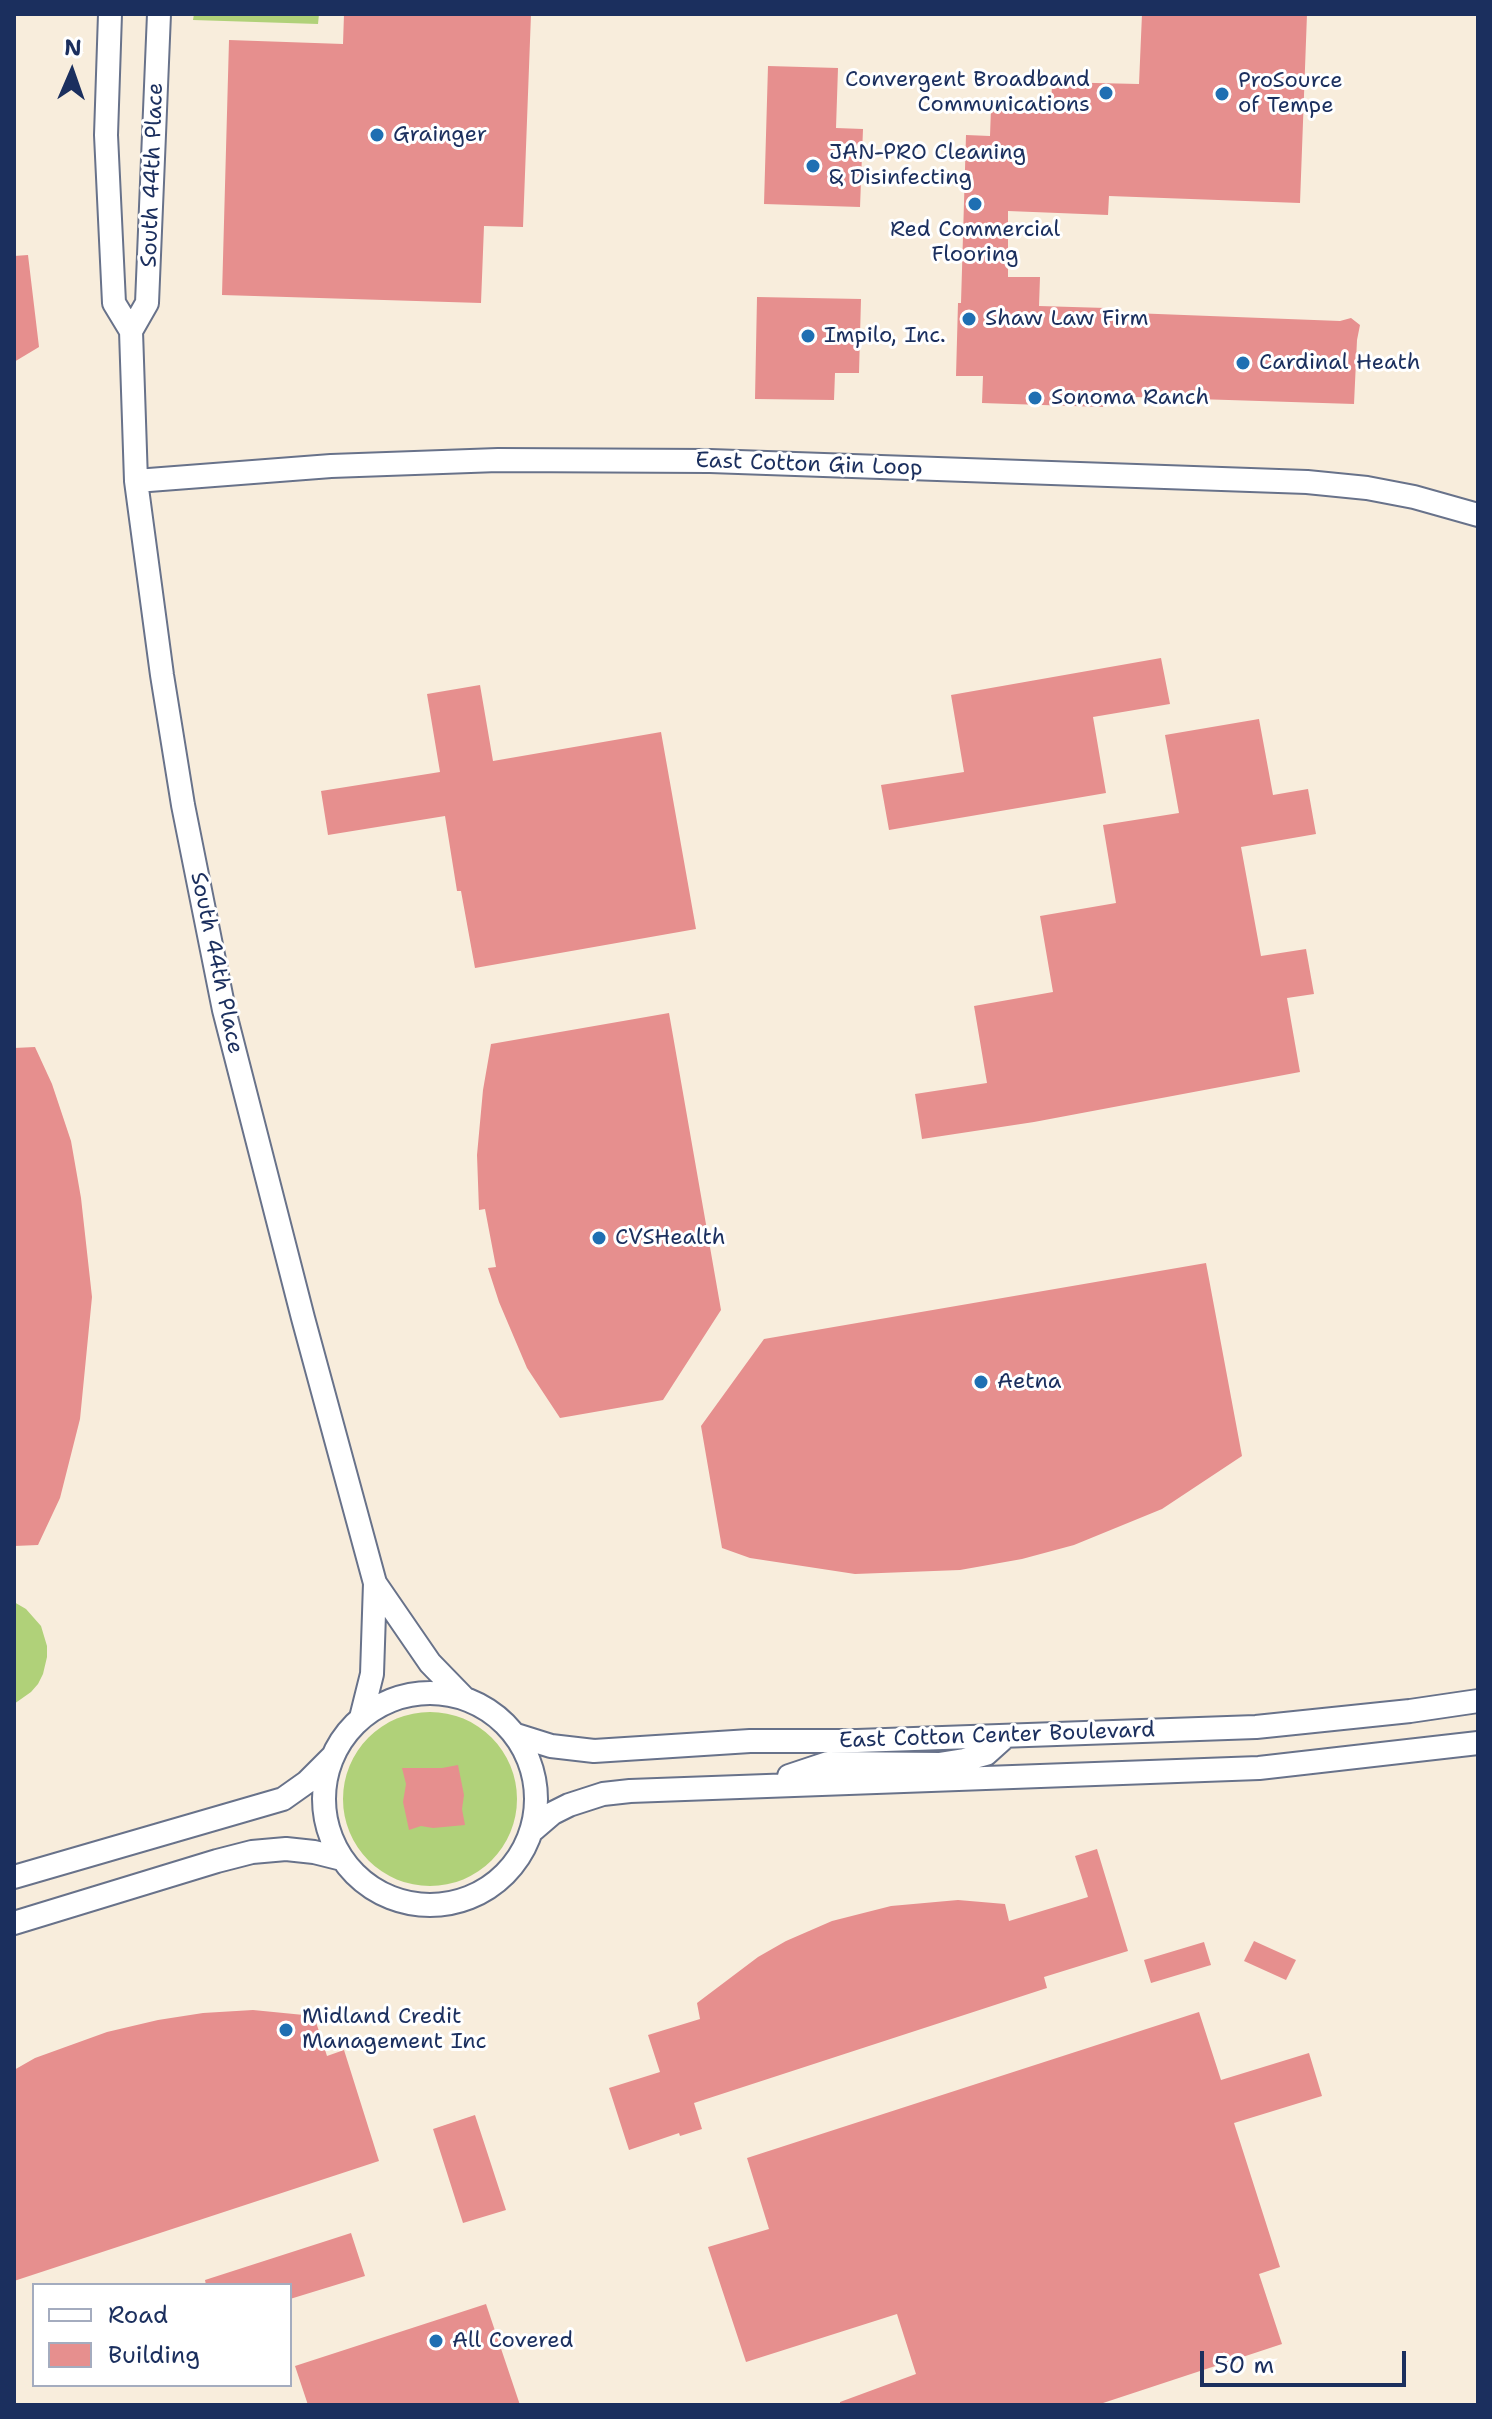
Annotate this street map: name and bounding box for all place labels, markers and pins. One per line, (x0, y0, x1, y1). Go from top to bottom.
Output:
place label: Convergent Broadband Communications (845, 67, 1090, 118)
place label: ProSource of Tempe (1238, 68, 1343, 120)
marker: Convergent Broadband Communications (1097, 84, 1115, 102)
marker: ProSource of Tempe (1213, 85, 1231, 103)
place label: Grainger (393, 122, 487, 148)
marker: Grainger (368, 126, 386, 144)
place label: JAN-PRO Cleaning & Disinfecting (829, 140, 1026, 192)
marker: JAN-PRO Cleaning & Disinfecting (804, 157, 822, 175)
marker: Red Commercial Flooring (966, 195, 984, 213)
place label: Red Commercial Flooring (890, 217, 1060, 268)
place label: Shaw Law Firm (985, 306, 1149, 332)
marker: Shaw Law Firm (960, 310, 978, 328)
place label: Impilo, Inc. (824, 323, 946, 349)
marker: Impilo, Inc. (799, 327, 817, 345)
place label: Cardinal Heath (1259, 350, 1421, 376)
marker: Cardinal Heath (1234, 354, 1252, 372)
place label: Sonoma Ranch (1051, 385, 1209, 411)
marker: Sonoma Ranch (1026, 389, 1044, 407)
place label: CVSHealth (615, 1225, 725, 1251)
marker: CVSHealth (590, 1229, 608, 1247)
place label: Aetna (997, 1369, 1061, 1395)
marker: Aetna (972, 1373, 990, 1391)
place label: Midland Credit Management Inc (302, 2004, 487, 2056)
marker: Midland Credit Management Inc (277, 2021, 295, 2039)
place label: All Covered (452, 2328, 573, 2354)
marker: All Covered (427, 2332, 445, 2350)

